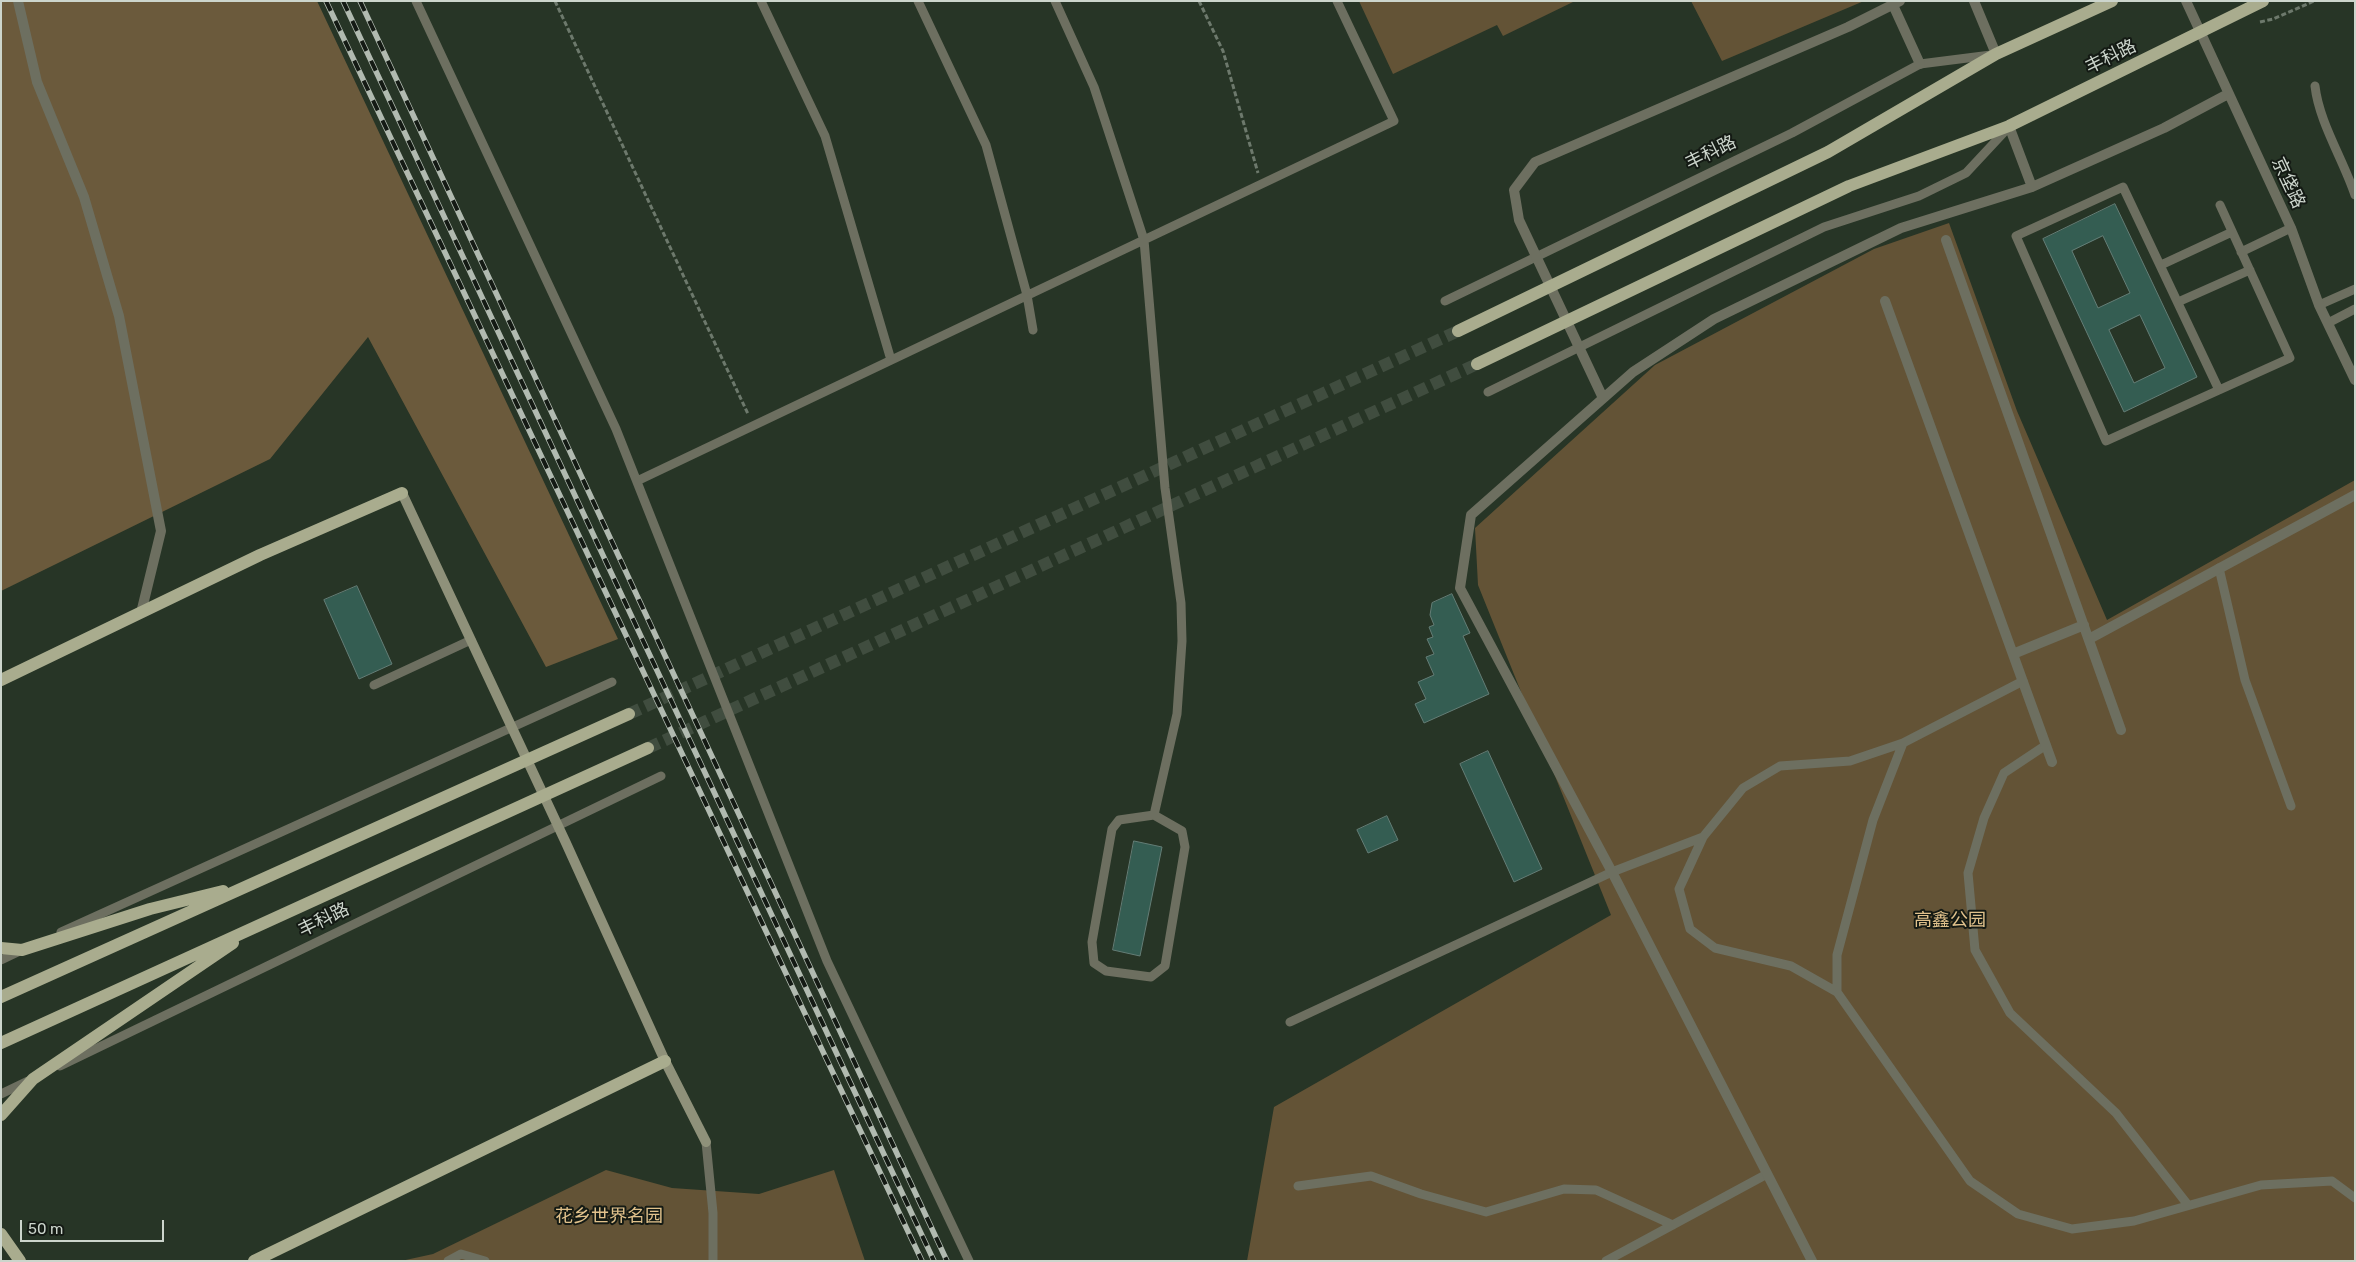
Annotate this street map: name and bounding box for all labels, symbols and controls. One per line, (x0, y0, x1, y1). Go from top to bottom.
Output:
street label: 丰科路 (2082, 35, 2140, 79)
street label: 丰科路 (1682, 131, 1740, 175)
street label: 京垡路 (2267, 154, 2309, 212)
street label: 丰科路 (295, 898, 353, 942)
park label: 高鑫公园 (1914, 910, 1986, 932)
park label: 花乡世界名园 (555, 1206, 663, 1228)
scale bar (22, 1210, 166, 1242)
text: 50 m (28, 1220, 63, 1238)

